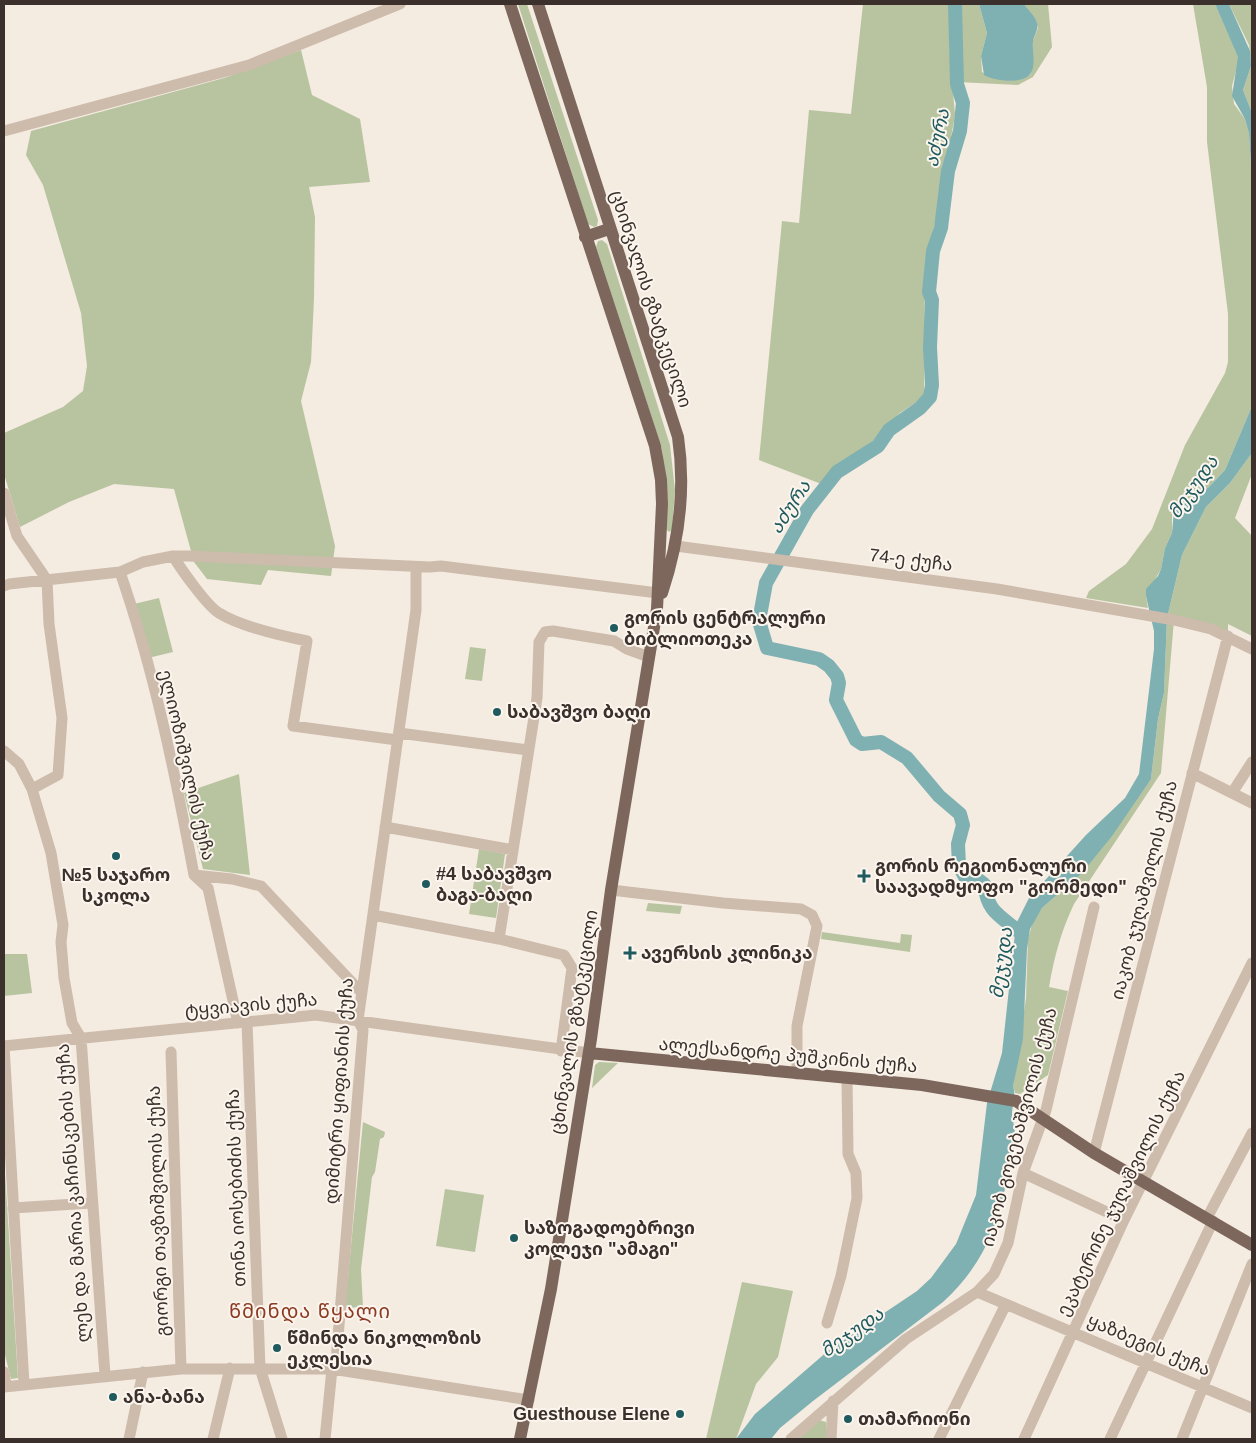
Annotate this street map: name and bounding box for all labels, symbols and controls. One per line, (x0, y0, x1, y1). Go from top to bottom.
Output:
water label: აძურა (921, 106, 955, 169)
street label: ცხინვალის გზატკეცილი (605, 188, 696, 410)
water label: მეჯუდა (1164, 451, 1223, 523)
water label: აძურა (765, 476, 816, 538)
street label: 74-ე ქუჩა (868, 545, 954, 576)
place label: გორის ცენტრალური ბიბლიოთეკა (624, 608, 826, 650)
marker: გორის ცენტრალური ბიბლიოთეკა (608, 622, 620, 634)
street label: ელიოზიშვილის ქუჩა (154, 668, 219, 863)
place label: საბავშვო ბაღი (507, 702, 651, 723)
marker: საბავშვო ბაღი (491, 706, 503, 718)
street label: იაკობ ჯუღაშვილის ქუჩა (1107, 778, 1182, 1002)
marker: №5 საჯარო სკოლა (110, 850, 122, 862)
place label: გორის რეგიონალური საავადმყოფო "გორმედი" (875, 856, 1127, 898)
place label: #4 საბავშვო ბაგა-ბაღი (436, 864, 552, 906)
place label: №5 საჯარო სკოლა (62, 865, 170, 907)
marker: გორის რეგიონალური საავადმყოფო "გორმედი" (857, 869, 871, 883)
marker: #4 საბავშვო ბაგა-ბაღი (420, 878, 432, 890)
street label: ცხინვალის გზატკეცილი (546, 908, 603, 1136)
water label: მეჯუდა (986, 925, 1017, 1000)
place label: ავერსის კლინიკა (641, 943, 812, 964)
marker: ავერსის კლინიკა (623, 946, 637, 960)
street label: დიმიტრი ყიფიანის ქუჩა (321, 977, 358, 1205)
street label: ტყვიავის ქუჩა (184, 989, 318, 1022)
street label: იაკობ გოგებაშვილის ქუჩა (977, 1005, 1062, 1249)
street label: ალექსანდრე პუშკინის ქუჩა (658, 1034, 918, 1077)
street label: ლეხ და მარია კაჩინსკების ქუჩა (53, 1043, 94, 1343)
street label: ეკატერინე ჯუღაშვილის ქუჩა (1053, 1067, 1190, 1319)
street label: გიორგი თავზიშვილის ქუჩა (144, 1085, 173, 1337)
street label: თინა იოსებიძის ქუჩა (223, 1089, 250, 1287)
place label: საზოგადოებრივი კოლეჯი "ამაგი" (524, 1218, 695, 1260)
marker: საზოგადოებრივი კოლეჯი "ამაგი" (508, 1232, 520, 1244)
district label: წმინდა წყალი (229, 1300, 391, 1324)
water label: მეჯუდა (817, 1303, 888, 1362)
street label: ყაზბეგის ქუჩა (1084, 1310, 1213, 1381)
place label: წმინდა ნიკოლოზის ეკლესია (287, 1328, 481, 1370)
marker: წმინდა ნიკოლოზის ეკლესია (271, 1342, 283, 1354)
place label: ანა-ბანა (123, 1387, 205, 1407)
marker: ანა-ბანა (107, 1391, 119, 1403)
place label: Guesthouse Elene (513, 1404, 670, 1424)
marker: Guesthouse Elene (674, 1408, 686, 1420)
place label: თამარიონი (858, 1409, 971, 1429)
marker: თამარიონი (842, 1413, 854, 1425)

